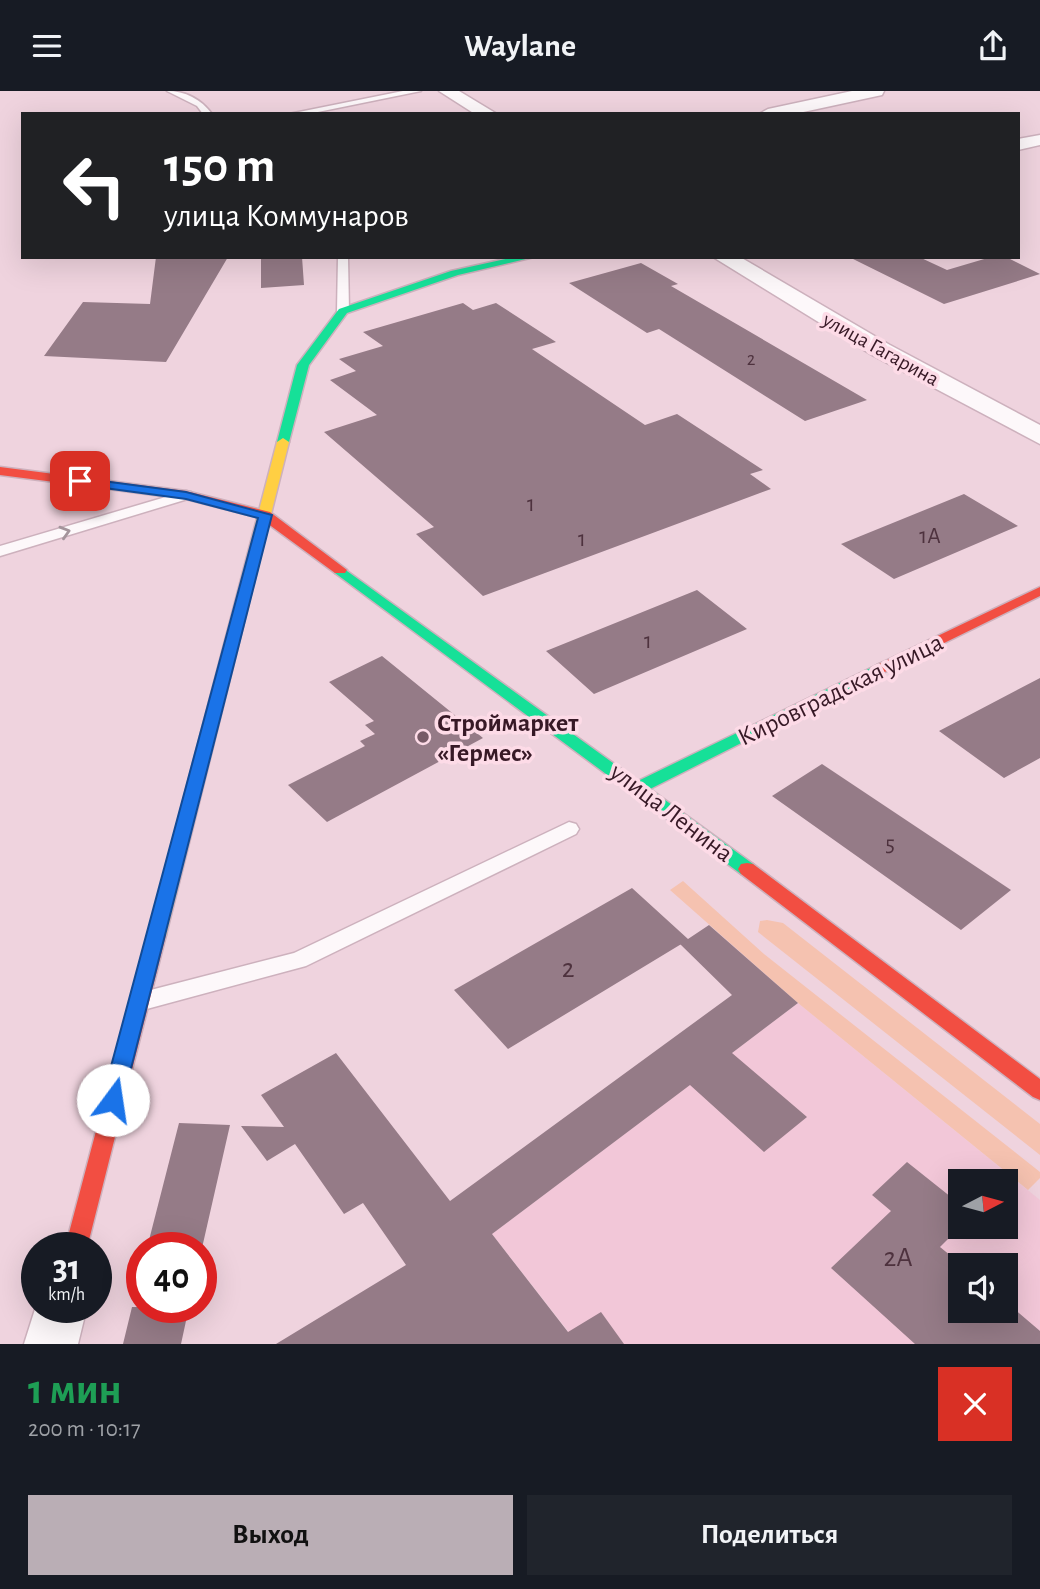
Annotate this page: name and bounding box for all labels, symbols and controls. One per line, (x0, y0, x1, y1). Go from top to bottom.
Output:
icon: menu (28, 27, 66, 65)
icon: share (974, 27, 1012, 65)
text: Waylane (464, 30, 576, 62)
icon: left (49, 140, 140, 231)
text: 150 m (164, 142, 275, 191)
text: улица Коммунаров (164, 200, 409, 232)
street label: улица Гагарина (818, 308, 943, 390)
house number: 2 (747, 350, 756, 369)
pin (50, 451, 110, 511)
icon: arrive (61, 462, 99, 500)
house number: 1 (527, 493, 535, 516)
one-way arrow (59, 525, 71, 540)
house number: 1А (919, 525, 941, 548)
house number: 1 (578, 528, 586, 551)
street label: Кировградская улица (734, 629, 947, 751)
house number: 1 (644, 630, 652, 653)
place label: Строймаркет «Гермес» (437, 710, 579, 766)
marker: Строймаркет «Гермес» (415, 729, 431, 745)
street label: улица Ленина (604, 758, 738, 867)
house number: 5 (885, 833, 895, 856)
house number: 2 (562, 955, 574, 983)
position arrow (76, 1063, 150, 1137)
north arrow (948, 1169, 1018, 1239)
map controls (948, 1169, 1018, 1323)
speed limit sign: 40 (126, 1232, 217, 1323)
house number: 2А (883, 1244, 913, 1272)
text: 31 (53, 1251, 80, 1286)
button: sound (948, 1253, 1018, 1323)
text: km/h (48, 1286, 85, 1304)
button: close (938, 1367, 1012, 1441)
text: 1 мин (28, 1369, 122, 1411)
text: 200 m · 10:17 (28, 1418, 141, 1441)
button: Выход (28, 1495, 513, 1575)
button: Поделиться (527, 1495, 1012, 1575)

